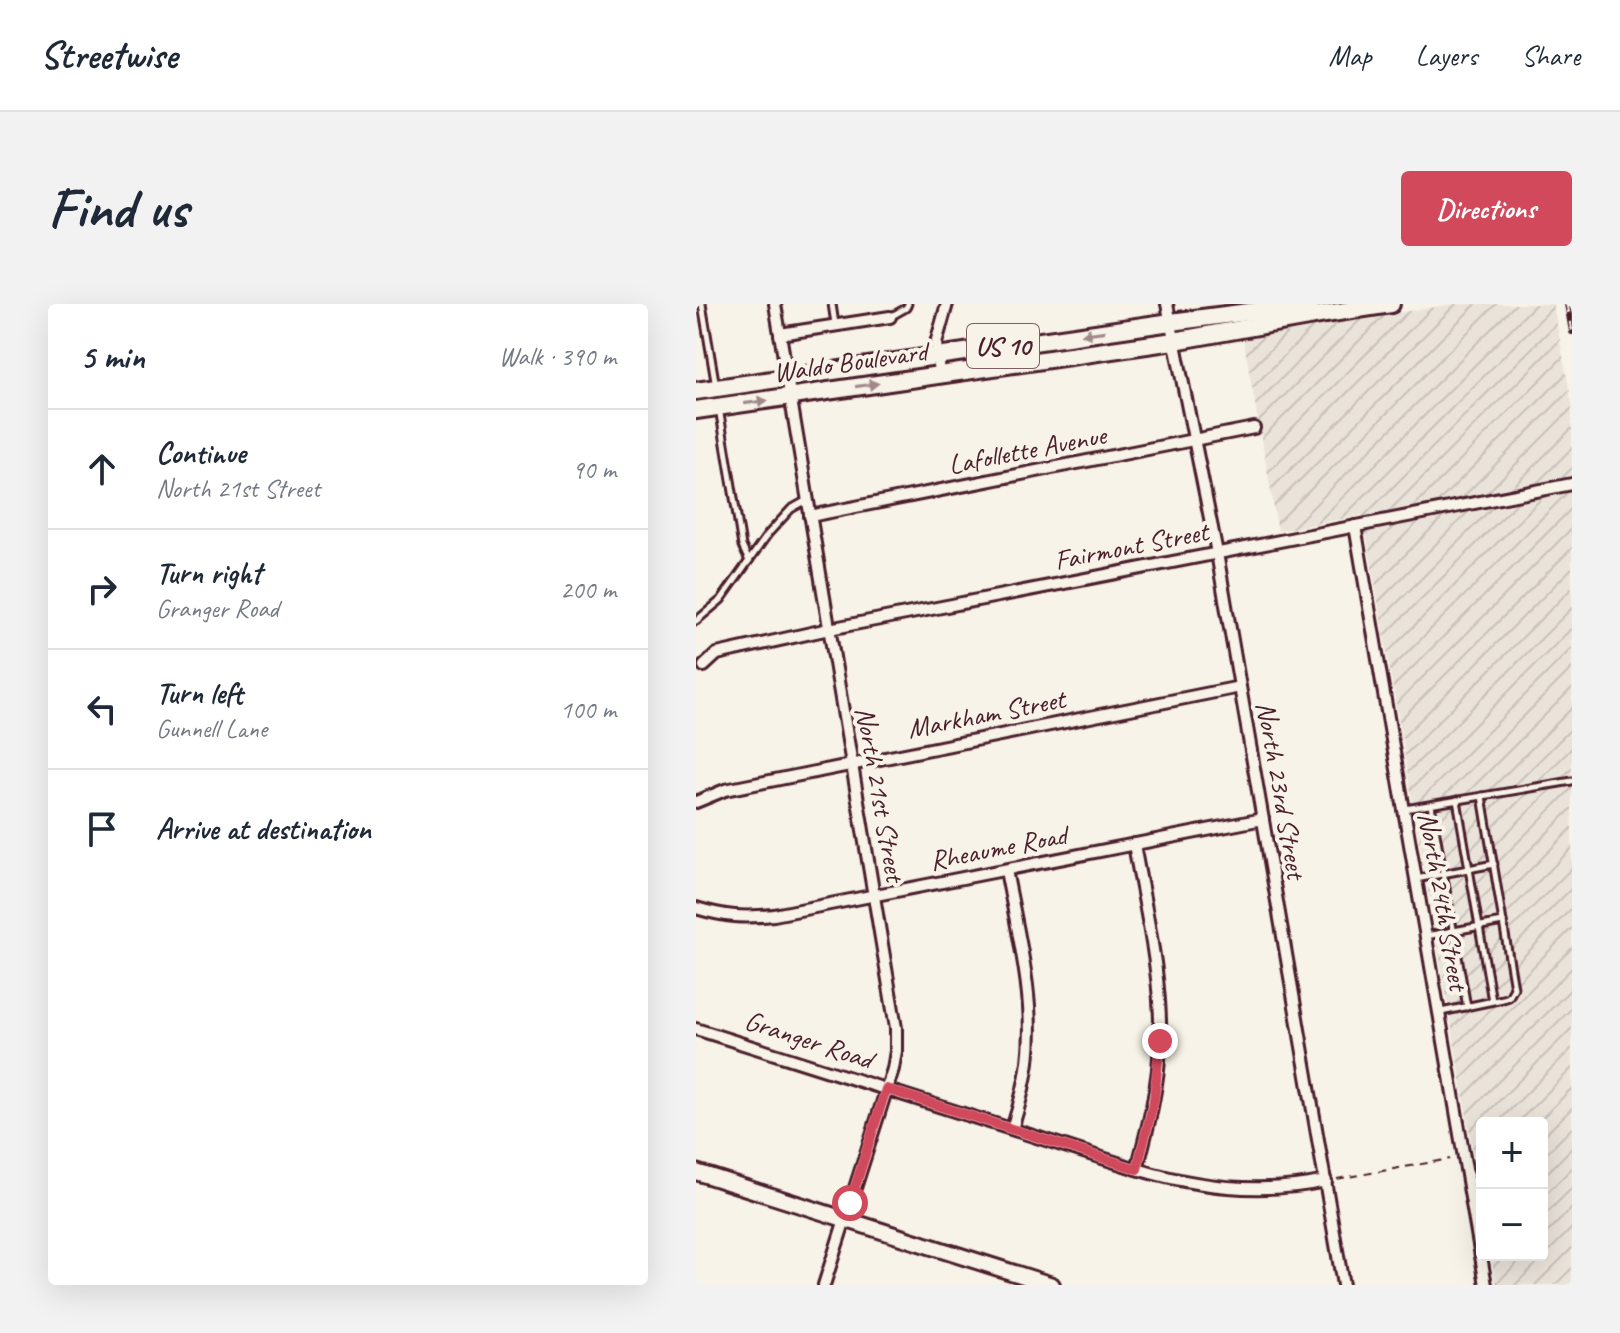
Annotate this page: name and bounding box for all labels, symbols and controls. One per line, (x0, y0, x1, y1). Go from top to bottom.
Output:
text: Streetwise (40, 32, 177, 79)
text: Map (1329, 38, 1372, 73)
text: Layers (1416, 38, 1477, 73)
text: Share (1521, 38, 1580, 73)
button: Directions (1401, 171, 1572, 246)
text: Find us (48, 173, 188, 244)
road number: US 10 (967, 324, 1039, 368)
one-way arrow (1081, 327, 1106, 340)
street label: Waldo Boulevard (771, 333, 933, 390)
text: 5 min (80, 335, 145, 378)
text: Walk · 390 m (499, 340, 616, 373)
one-way arrow (855, 378, 880, 391)
one-way arrow (744, 395, 769, 407)
street label: Lafollette Avenue (945, 417, 1111, 482)
text: Continue (156, 434, 246, 472)
icon: ahead (80, 447, 124, 491)
text: 90 m (572, 453, 616, 486)
text: North 21st Street (156, 472, 320, 505)
street label: Fairmont Street (1051, 513, 1213, 578)
text: Turn right (156, 554, 261, 592)
icon: right (80, 567, 124, 611)
text: 200 m (560, 573, 616, 606)
text: Granger Road (156, 592, 279, 625)
text: Turn left (156, 674, 243, 712)
street label: Markham Street (904, 681, 1070, 746)
icon: left (80, 687, 124, 731)
text: 100 m (560, 693, 616, 726)
street label: North 23rd Street (1249, 699, 1315, 884)
street label: North 21st Street (848, 704, 914, 887)
text: Gunnell Lane (156, 712, 267, 745)
icon: arrive (80, 807, 124, 851)
street label: North 24th Street (1411, 809, 1477, 995)
text: Arrive at destination (156, 810, 371, 848)
street label: Rheaume Road (927, 816, 1074, 878)
street label: Granger Road (741, 1002, 881, 1078)
route end (1142, 1023, 1178, 1059)
map controls (1476, 1117, 1548, 1261)
button: + (1476, 1117, 1548, 1189)
route start (832, 1185, 868, 1221)
button: − (1476, 1189, 1548, 1261)

